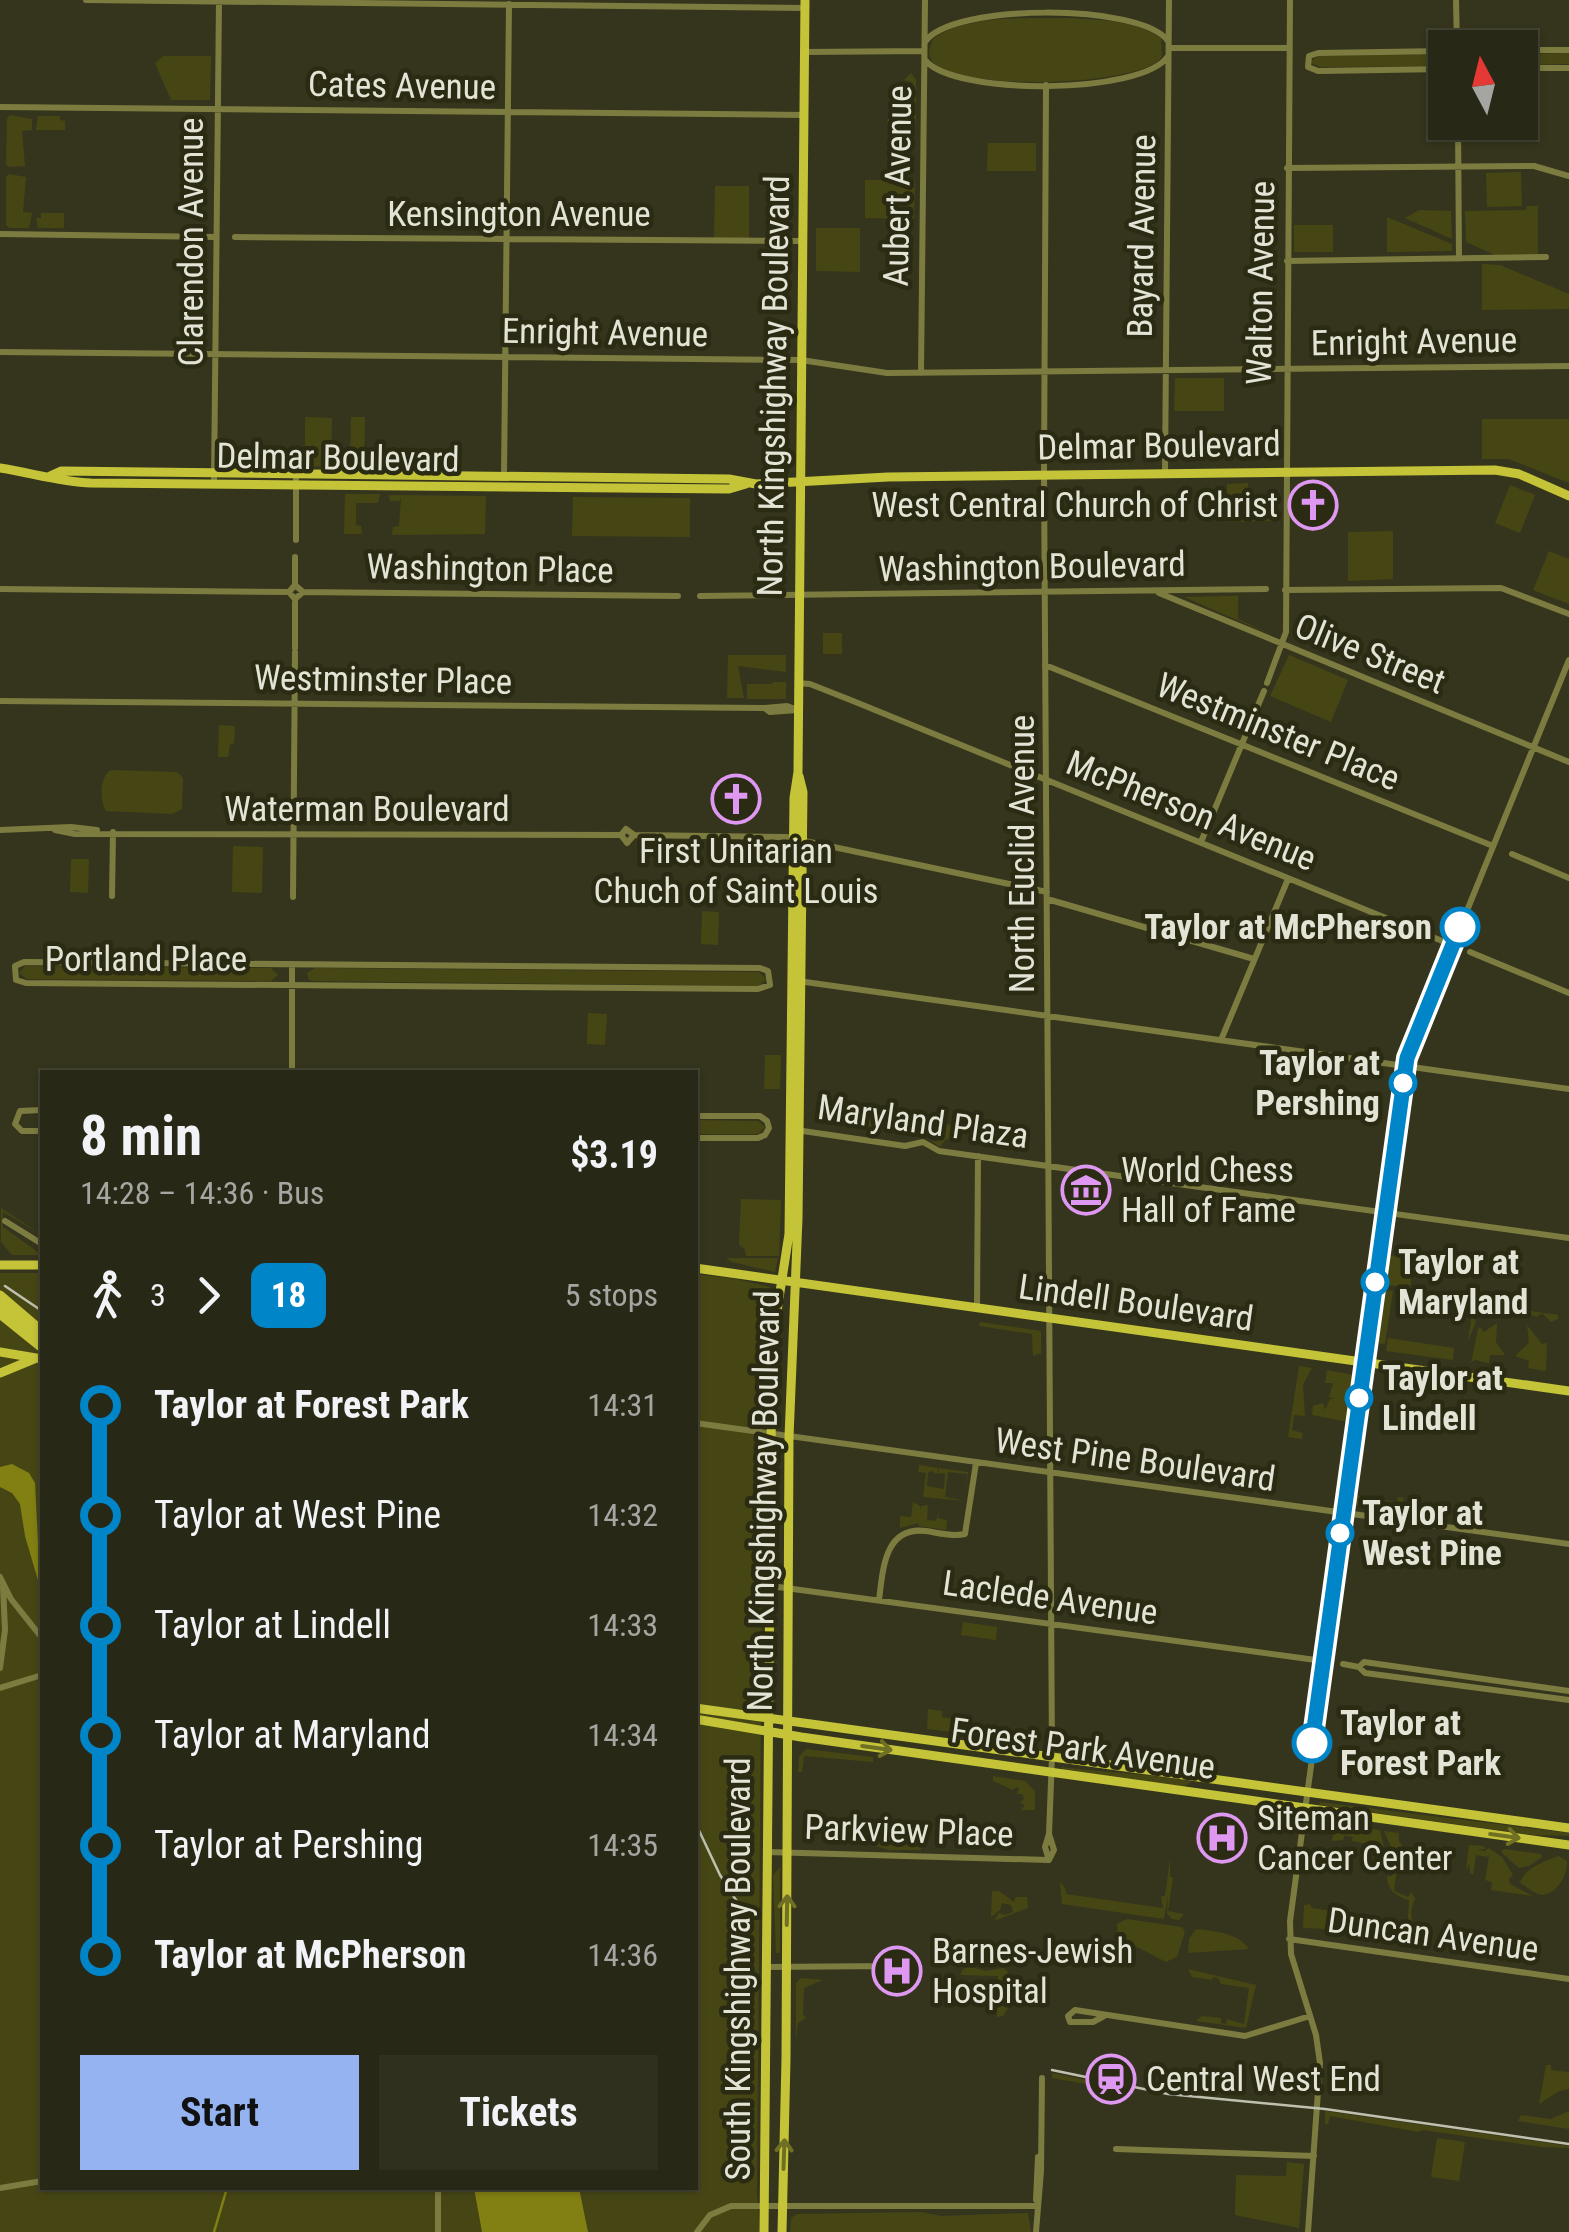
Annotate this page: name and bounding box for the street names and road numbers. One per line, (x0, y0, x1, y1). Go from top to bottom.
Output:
street label: Cates Avenue (308, 64, 496, 108)
street label: Aubert Avenue (876, 85, 920, 287)
street label: Clarendon Avenue (171, 117, 212, 367)
street label: Bayard Avenue (1120, 134, 1164, 338)
street label: North Kingshighway Boulevard (750, 175, 798, 597)
street label: Walton Avenue (1239, 181, 1283, 385)
street label: Kensington Avenue (387, 194, 651, 235)
street label: Enright Avenue (501, 311, 709, 355)
street label: Enright Avenue (1310, 320, 1518, 364)
street label: Delmar Boulevard (1037, 423, 1281, 469)
street label: Delmar Boulevard (216, 435, 460, 481)
street label: Washington Boulevard (878, 544, 1186, 590)
street label: Washington Place (366, 546, 614, 592)
street label: Olive Street (1289, 605, 1451, 703)
street label: Westminster Place (253, 657, 513, 703)
street label: Westminster Place (1151, 665, 1405, 799)
street label: North Euclid Avenue (1002, 715, 1043, 993)
street label: McPherson Avenue (1060, 742, 1322, 880)
street label: Waterman Boulevard (224, 789, 510, 830)
street label: Portland Place (45, 939, 247, 980)
street label: Maryland Plaza (815, 1087, 1031, 1157)
street label: Lindell Boulevard (1016, 1266, 1256, 1340)
street label: North Kingshighway Boulevard (740, 1290, 788, 1712)
street label: West Pine Boulevard (992, 1420, 1278, 1500)
street label: Laclede Avenue (940, 1563, 1160, 1633)
street label: Forest Park Avenue (948, 1710, 1218, 1788)
street label: South Kingshighway Boulevard (718, 1757, 759, 2181)
street label: Parkview Place (804, 1807, 1014, 1855)
street label: Duncan Avenue (1325, 1900, 1541, 1970)

